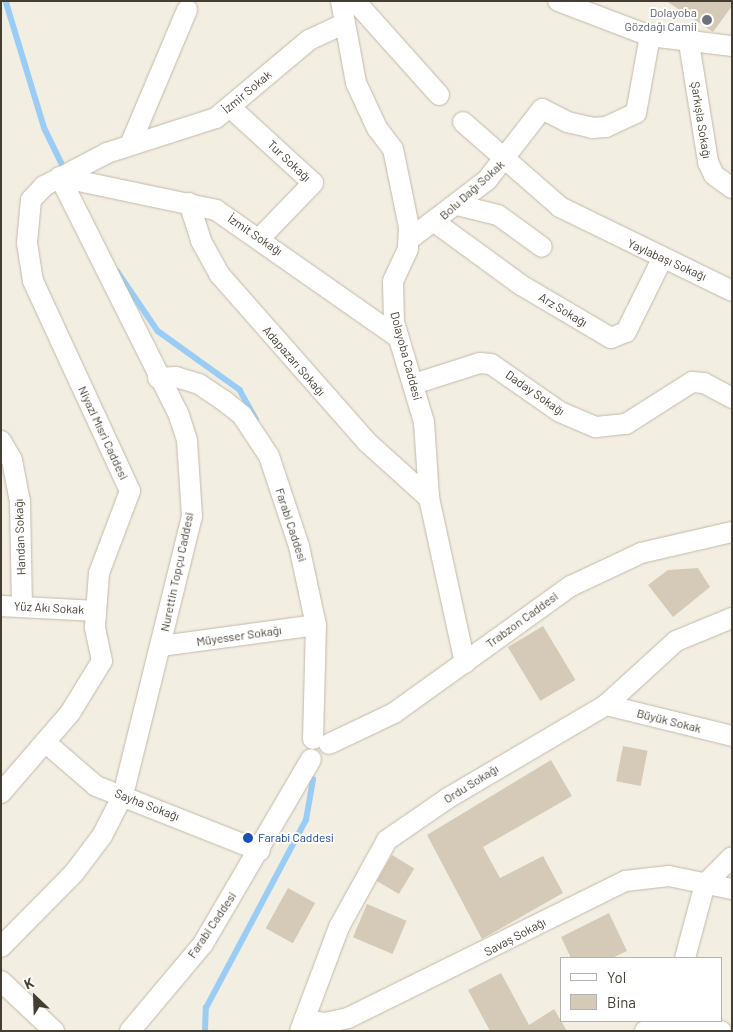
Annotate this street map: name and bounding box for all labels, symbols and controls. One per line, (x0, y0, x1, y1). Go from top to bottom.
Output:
place label: Dolayoba Gözdağı Camii (624, 6, 697, 34)
marker: Dolayoba Gözdağı Camii (701, 14, 713, 26)
street label: İzmir Sokak (219, 67, 275, 117)
street label: Şarkışla Sokağı (688, 81, 714, 159)
street label: Tur Sokağı (264, 137, 314, 185)
street label: Bolu Dağı Sokak (437, 157, 507, 223)
street label: İzmit Sokağı (225, 211, 285, 259)
street label: Yaylabaşı Sokağı (625, 236, 709, 284)
street label: Arz Sokağı (536, 290, 590, 330)
street label: Dolayoba Caddesi (387, 310, 425, 402)
street label: Adapazarı Sokağı (260, 323, 328, 399)
street label: Daday Sokağı (503, 367, 567, 419)
street label: Niyazi Mısri Caddesi (75, 384, 131, 482)
street label: Farabi Caddesi (272, 486, 310, 564)
street label: Handan Sokağı (11, 499, 29, 575)
street label: Nurettin Topçu Caddesi (157, 511, 197, 633)
street label: Trabzon Caddesi (483, 589, 561, 651)
street label: Yüz Akı Sokak (13, 599, 85, 617)
street label: Müyesser Sokağı (196, 623, 282, 649)
street label: Büyük Sokak (635, 706, 703, 736)
street label: Ordu Sokağı (441, 762, 501, 806)
street label: Sayha Sokağı (113, 786, 181, 824)
place label: Farabi̇ Caddesi̇ (258, 831, 334, 845)
marker: Farabi̇ Caddesi̇ (242, 832, 254, 844)
street label: Farabi Caddesi (185, 889, 239, 961)
street label: Savaş Sokağı (482, 915, 548, 959)
legend (560, 957, 723, 1022)
text: Yol (607, 968, 626, 986)
north arrow (10, 972, 60, 1022)
text: K (21, 973, 36, 992)
text: Bina (607, 993, 636, 1011)

